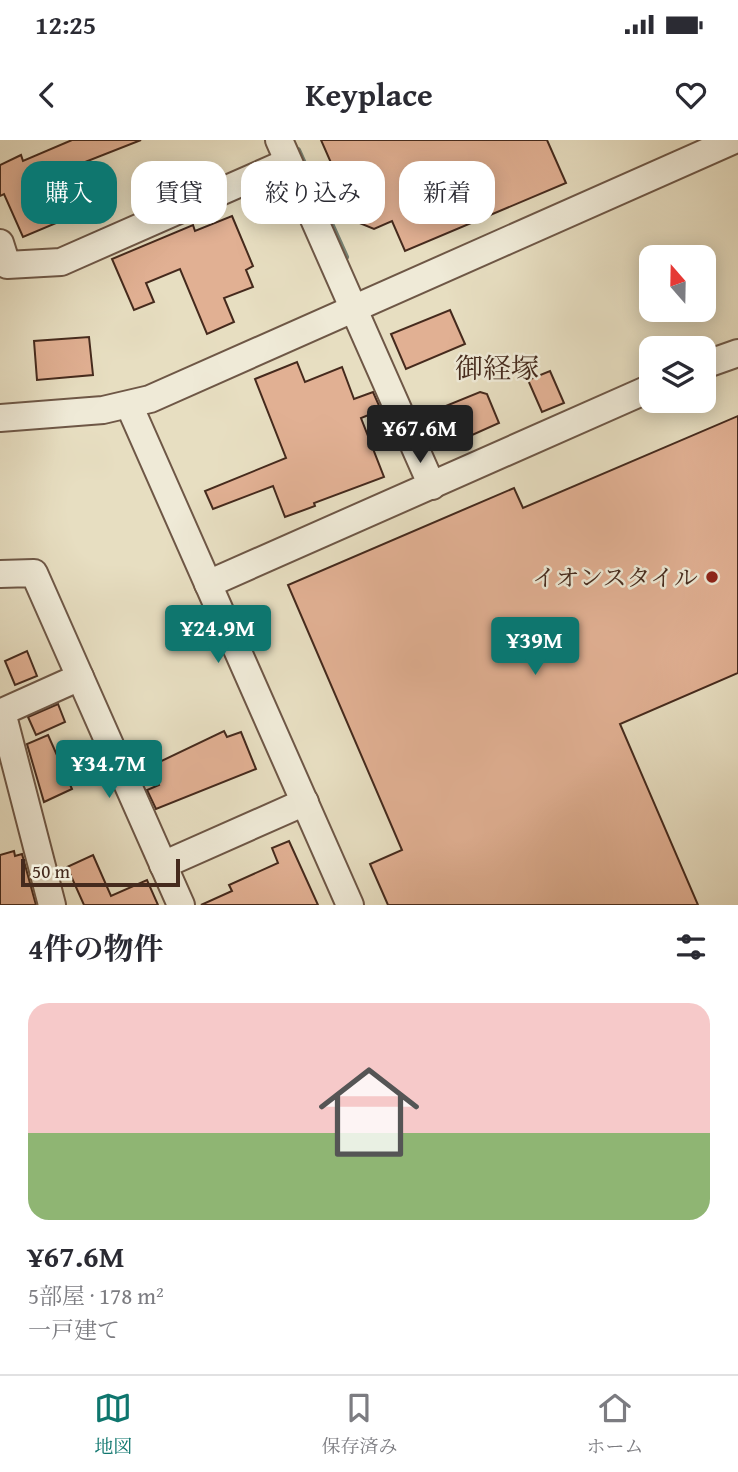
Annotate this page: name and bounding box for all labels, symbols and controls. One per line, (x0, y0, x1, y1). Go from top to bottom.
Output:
text: 12:25 (35, 5, 96, 44)
text: Keyplace (305, 71, 433, 118)
icon: back (28, 76, 66, 114)
icon: heart (672, 76, 710, 114)
chip: 購入 (21, 161, 117, 224)
chip: 賃貸 (131, 161, 227, 224)
chip: 絞り込み (241, 161, 385, 224)
chip: 新着 (399, 161, 495, 224)
north arrow (639, 245, 716, 322)
map controls (639, 245, 716, 413)
button: layers (639, 336, 716, 413)
district label: 御経塚 (455, 347, 539, 388)
pin: ¥67.6M (363, 406, 477, 465)
text: ¥67.6M (383, 411, 457, 444)
place label: イオンスタイル (532, 560, 698, 595)
marker: イオンスタイル (704, 569, 720, 585)
pin: ¥24.9M (161, 606, 275, 665)
text: ¥24.9M (181, 611, 255, 644)
pin: ¥39M (494, 617, 576, 677)
text: ¥39M (507, 623, 563, 656)
pin: ¥34.7M (52, 740, 166, 800)
text: ¥34.7M (72, 746, 146, 779)
scale bar (21, 856, 180, 888)
text: 50 m (32, 857, 70, 885)
text: 4件の物件 (28, 926, 164, 970)
icon: filters (672, 928, 710, 966)
icon: home (306, 1049, 432, 1175)
text: ¥67.6M (28, 1234, 124, 1278)
text: 5部屋 · 178 m² (28, 1279, 164, 1312)
text: 一戸建て (28, 1313, 120, 1346)
tab: 地図 (94, 1389, 133, 1460)
tab: 保存済み (321, 1389, 398, 1460)
tab: ホーム (586, 1389, 644, 1460)

